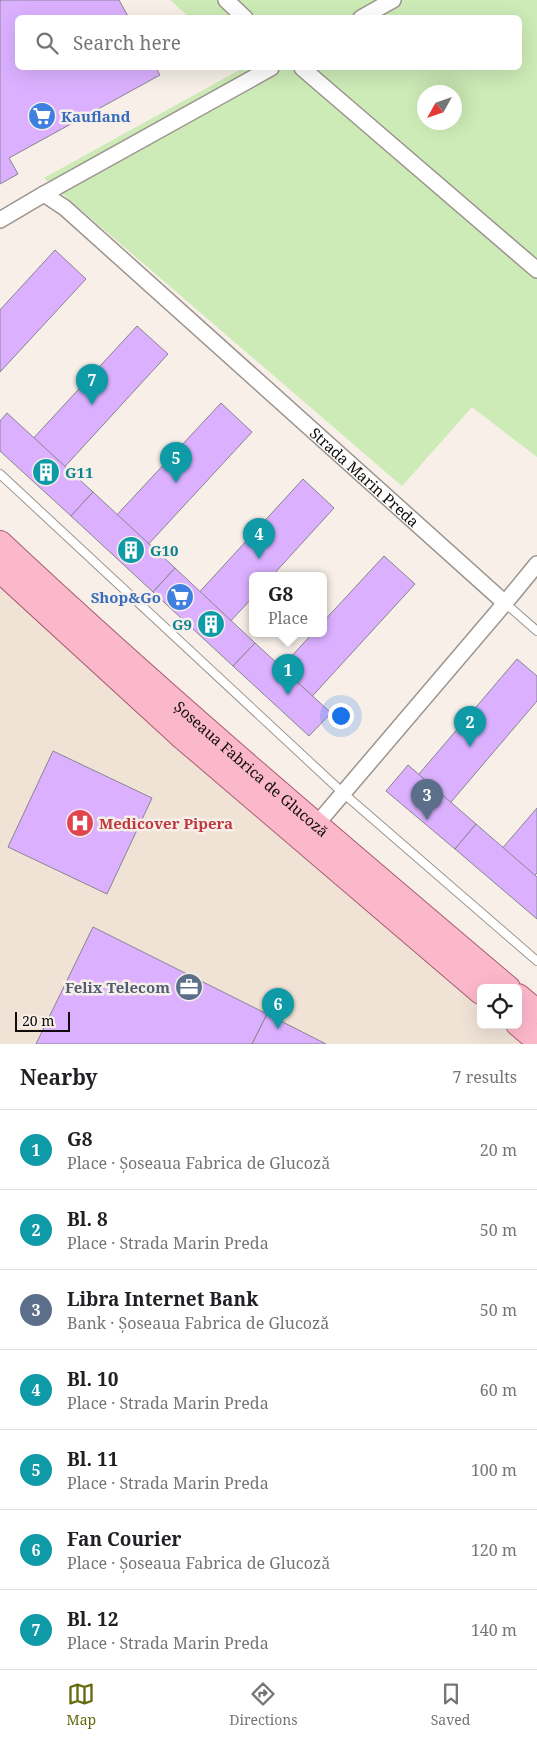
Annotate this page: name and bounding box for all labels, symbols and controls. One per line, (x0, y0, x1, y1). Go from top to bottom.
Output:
search box (15, 15, 522, 70)
icon: search (33, 29, 61, 57)
text: Search here (73, 30, 181, 56)
north arrow (417, 85, 462, 130)
supermarket icon: Kaufland (27, 101, 57, 131)
place label: Kaufland (61, 106, 131, 126)
pin: 7 (76, 364, 108, 405)
street label: Strada Marin Preda (306, 423, 423, 531)
pin: 5 (160, 442, 192, 483)
building icon: G11 (31, 457, 61, 487)
place label: G11 (65, 462, 94, 482)
pin: 4 (243, 518, 275, 559)
building icon: G10 (116, 535, 146, 565)
place label: G10 (150, 540, 179, 560)
popup (249, 572, 327, 637)
text: G8 (268, 581, 293, 607)
supermarket icon: Shop&Go (165, 582, 195, 612)
place label: Shop&Go (91, 587, 161, 607)
text: Place (268, 607, 308, 629)
building icon: G9 (196, 609, 226, 639)
place label: G9 (172, 614, 192, 634)
pin: 1 (272, 654, 304, 695)
street label: Șoseaua Fabrica de Glucoză (170, 696, 333, 841)
your location (328, 703, 354, 729)
pin: 2 (454, 706, 486, 747)
pin: 3 (411, 779, 443, 820)
hospital icon: Medicover Pipera (65, 808, 95, 838)
place label: Medicover Pipera (99, 813, 233, 833)
office icon: Felix Telecom (174, 972, 204, 1002)
place label: Felix Telecom (65, 977, 170, 997)
map controls (477, 984, 522, 1029)
button: locate (477, 984, 522, 1029)
pin: 6 (262, 988, 294, 1029)
scale bar (15, 1009, 70, 1032)
text: 20 m (22, 1011, 55, 1030)
text: Nearby (20, 1063, 98, 1091)
text: 7 results (453, 1066, 517, 1088)
text: G8 (67, 1126, 92, 1152)
text: 1 (31, 1139, 41, 1161)
text: 20 m (480, 1139, 517, 1161)
text: Place · Șoseaua Fabrica de Glucoză (67, 1152, 330, 1174)
text: Bl. 8 (67, 1206, 108, 1232)
text: 2 (31, 1219, 41, 1241)
text: 50 m (480, 1219, 517, 1241)
text: Place · Strada Marin Preda (67, 1232, 269, 1254)
text: Libra Internet Bank (67, 1286, 258, 1312)
text: 3 (31, 1299, 41, 1321)
text: 50 m (480, 1299, 517, 1321)
text: Bank · Șoseaua Fabrica de Glucoză (67, 1312, 329, 1334)
text: Bl. 10 (67, 1366, 118, 1392)
text: 4 (31, 1379, 41, 1401)
text: 60 m (480, 1379, 517, 1401)
text: Place · Strada Marin Preda (67, 1392, 269, 1414)
text: Bl. 11 (67, 1446, 118, 1472)
text: 5 (31, 1459, 41, 1481)
text: 100 m (471, 1459, 517, 1481)
text: Place · Strada Marin Preda (67, 1472, 269, 1494)
text: Fan Courier (67, 1526, 182, 1552)
text: 6 (31, 1539, 41, 1561)
text: 120 m (471, 1539, 517, 1561)
text: Place · Șoseaua Fabrica de Glucoză (67, 1552, 330, 1574)
text: Bl. 12 (67, 1606, 118, 1632)
text: 7 (31, 1619, 41, 1641)
text: 140 m (471, 1619, 517, 1641)
text: Place · Strada Marin Preda (67, 1632, 269, 1654)
tab: Map (67, 1680, 96, 1729)
tab: Directions (229, 1680, 298, 1729)
tab: Saved (431, 1680, 470, 1729)

